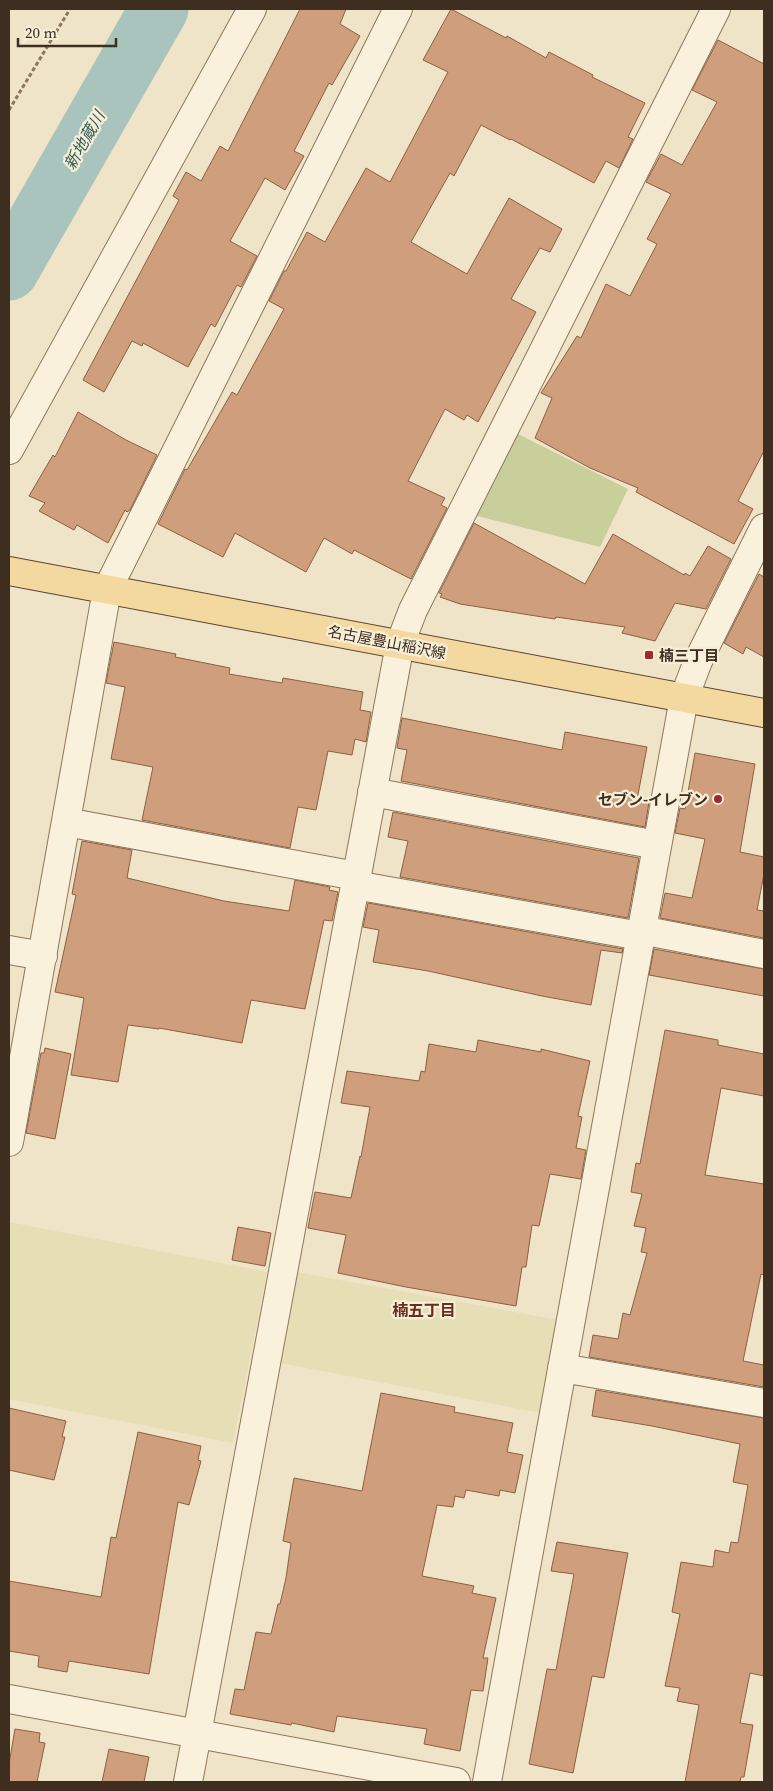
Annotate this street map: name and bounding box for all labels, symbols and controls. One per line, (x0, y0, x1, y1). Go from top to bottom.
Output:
scale bar (18, 15, 115, 47)
text: 20 m (25, 22, 57, 43)
water label: 新地蔵川 (58, 105, 111, 173)
street label: 名古屋豊山稲沢線 (326, 620, 448, 664)
place label: 楠三丁目 (659, 645, 719, 666)
marker: 楠三丁目 (643, 649, 655, 661)
place label: セブン-イレブン (598, 789, 708, 810)
marker: セブン-イレブン (712, 793, 724, 805)
district label: 楠五丁目 (392, 1299, 456, 1321)

